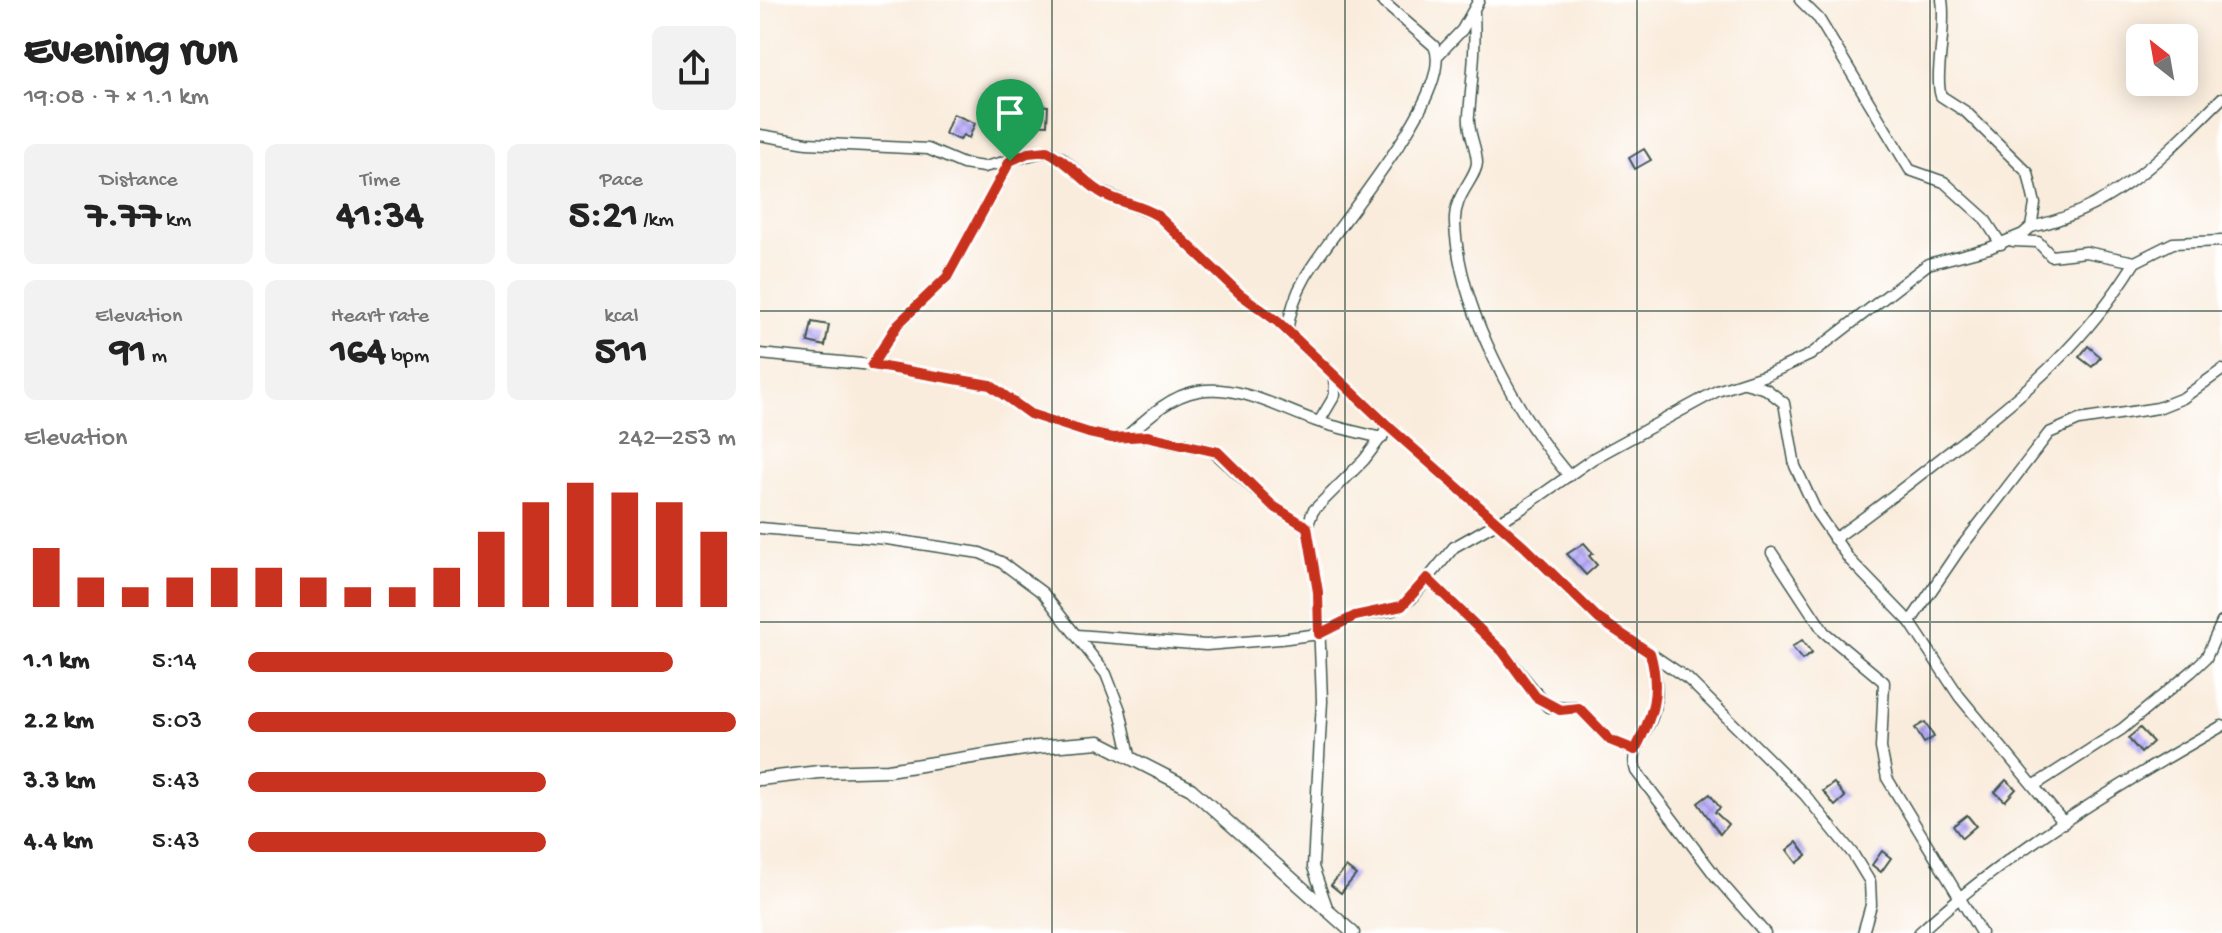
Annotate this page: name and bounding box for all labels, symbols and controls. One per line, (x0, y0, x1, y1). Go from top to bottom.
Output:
north arrow (2126, 24, 2198, 96)
map controls (2126, 24, 2198, 96)
button: share (652, 26, 736, 110)
text: Evening run (24, 27, 237, 79)
pin (976, 79, 1044, 161)
text: 19:08 · 7 × 1.1 km (24, 83, 209, 114)
icon: arrive (988, 91, 1032, 135)
text: Distance (100, 168, 178, 194)
text: Time (360, 168, 400, 194)
text: Pace (600, 168, 643, 194)
text: 7.77 (86, 194, 161, 241)
text: 41:34 (336, 194, 424, 241)
text: 5:21 (569, 194, 638, 241)
text: km (161, 208, 191, 234)
text: /km (638, 208, 674, 234)
text: Elevation (95, 304, 182, 330)
text: Heart rate (331, 304, 429, 330)
text: kcal (604, 304, 638, 330)
text: 91 (110, 330, 146, 377)
text: 164 (331, 330, 386, 377)
text: 511 (595, 330, 648, 377)
text: m (146, 344, 167, 370)
text: bpm (386, 344, 429, 370)
text: Elevation (24, 424, 127, 455)
text: 242–253 m (618, 424, 736, 455)
text: 1.1 km (24, 647, 89, 678)
text: 5:14 (152, 647, 197, 678)
text: 2.2 km (24, 707, 94, 738)
text: 5:03 (152, 707, 202, 738)
text: 3.3 km (24, 767, 95, 798)
text: 5:43 (152, 767, 200, 798)
text: 4.4 km (24, 827, 93, 858)
text: 5:43 (152, 827, 200, 858)

